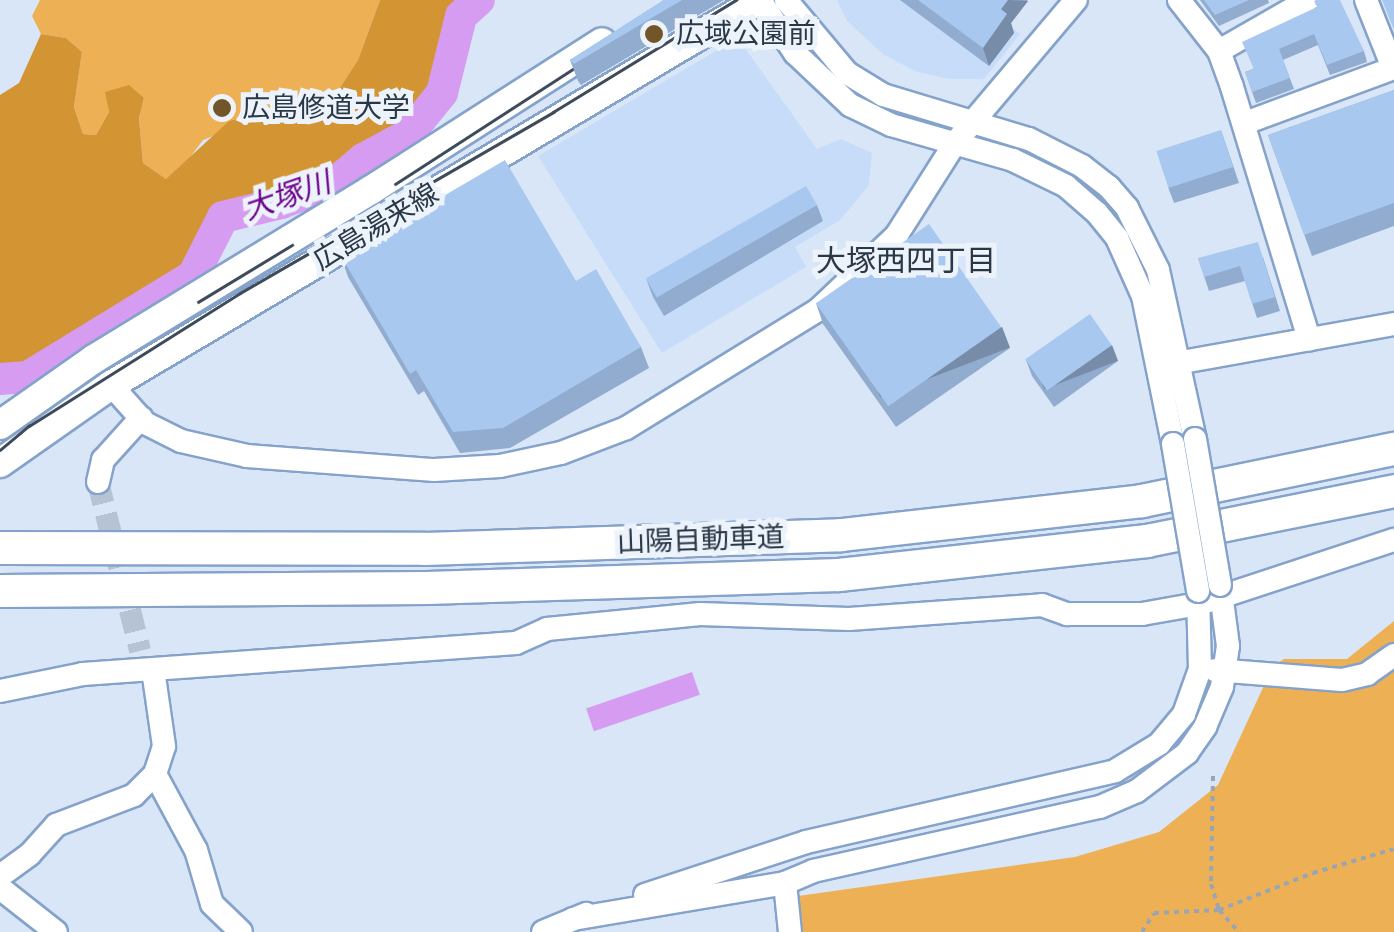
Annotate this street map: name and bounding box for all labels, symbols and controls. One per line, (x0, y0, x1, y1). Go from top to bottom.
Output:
place label: 広域公園前 (676, 17, 816, 51)
marker: 広域公園前 (641, 21, 667, 47)
place label: 広島修道大学 (242, 91, 410, 125)
marker: 広島修道大学 (211, 97, 233, 119)
water label: 大塚川 (239, 164, 335, 228)
street label: 広島湯来線 (307, 177, 445, 277)
district label: 大塚西四丁目 (816, 243, 996, 279)
street label: 山陽自動車道 (616, 520, 786, 560)

